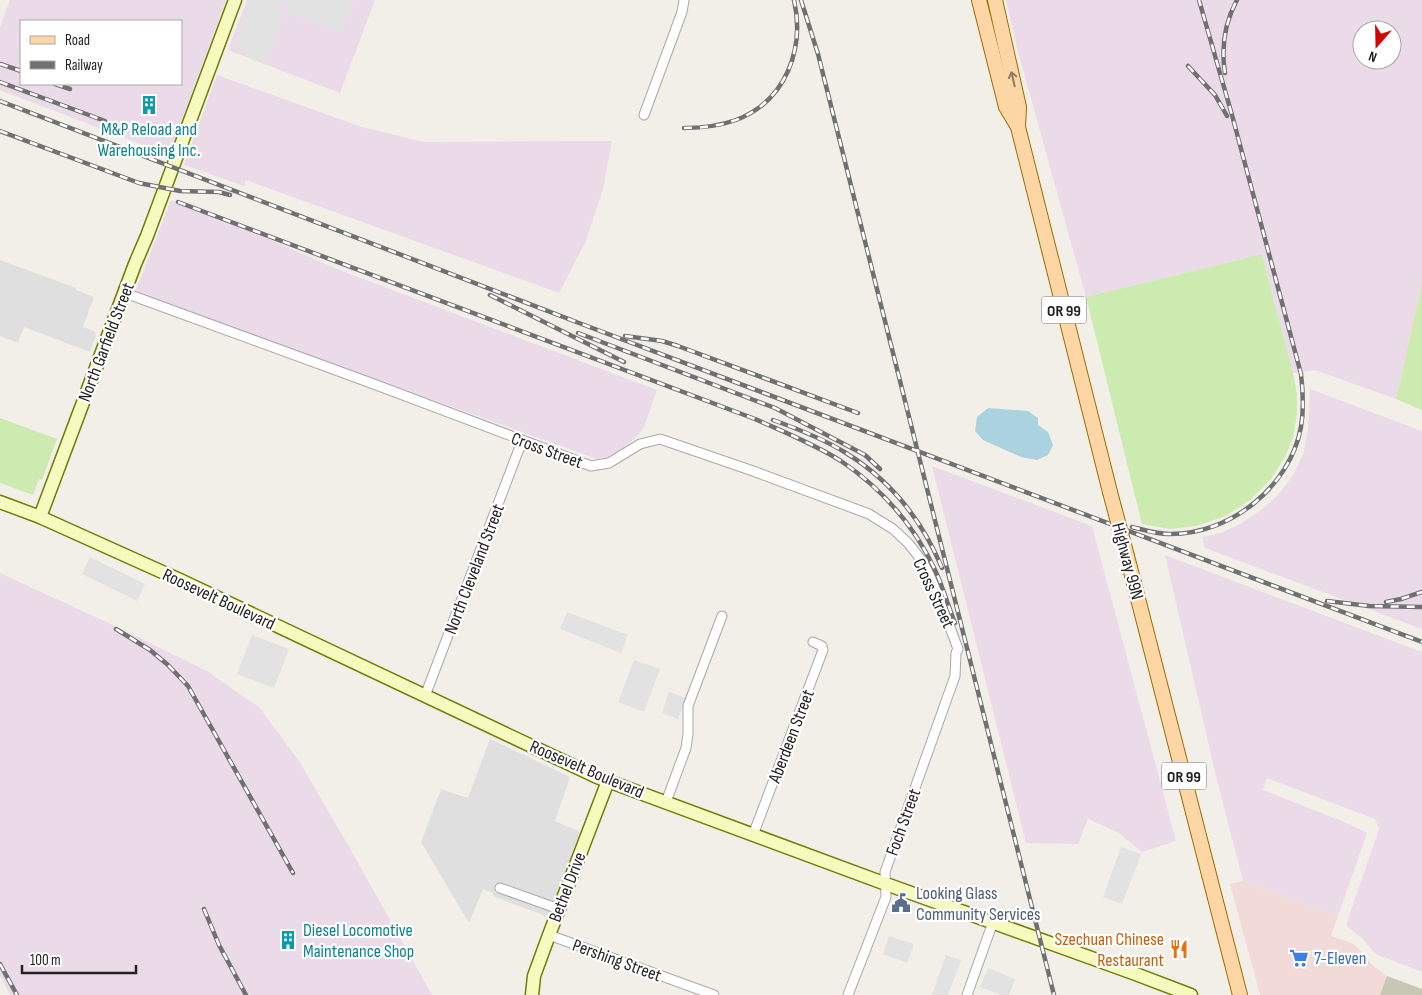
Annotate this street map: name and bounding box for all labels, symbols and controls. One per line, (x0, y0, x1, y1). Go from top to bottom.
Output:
legend (20, 20, 182, 85)
north arrow (1352, 20, 1402, 70)
text: Road (65, 31, 90, 50)
text: N (1366, 47, 1379, 66)
text: Railway (65, 56, 103, 75)
one-way arrow (1008, 72, 1017, 88)
building icon: M&P Reload and Warehousing Inc. (138, 94, 160, 116)
place label: M&P Reload and Warehousing Inc. (98, 119, 200, 161)
street label: North Garfield Street (74, 279, 139, 405)
road number: OR 99 (1042, 296, 1086, 324)
street label: Cross Street (508, 428, 586, 473)
street label: North Cleveland Street (440, 501, 509, 637)
street label: Highway 99N (1107, 520, 1148, 602)
street label: Cross Street (908, 555, 959, 632)
street label: Roosevelt Boulevard (159, 564, 278, 635)
street label: Aberdeen Street (764, 686, 819, 787)
street label: Roosevelt Boulevard (527, 736, 647, 803)
road number: OR 99 (1162, 762, 1206, 789)
street label: Foch Street (882, 785, 925, 859)
street label: Bethel Drive (545, 849, 590, 925)
place label: Looking Glass Community Services (916, 883, 1040, 925)
public building icon: Looking Glass Community Services (890, 892, 912, 914)
place label: Diesel Locomotive Maintenance Shop (303, 920, 414, 962)
building icon: Diesel Locomotive Maintenance Shop (277, 929, 299, 951)
place label: Szechuan Chinese Restaurant (1055, 929, 1165, 971)
street label: Pershing Street (570, 935, 665, 986)
restaurant icon: Szechuan Chinese Restaurant (1168, 938, 1190, 960)
scale bar (22, 942, 136, 974)
supermarket icon: 7-Eleven (1288, 947, 1310, 969)
place label: 7-Eleven (1314, 948, 1367, 969)
text: 100 m (30, 951, 61, 970)

